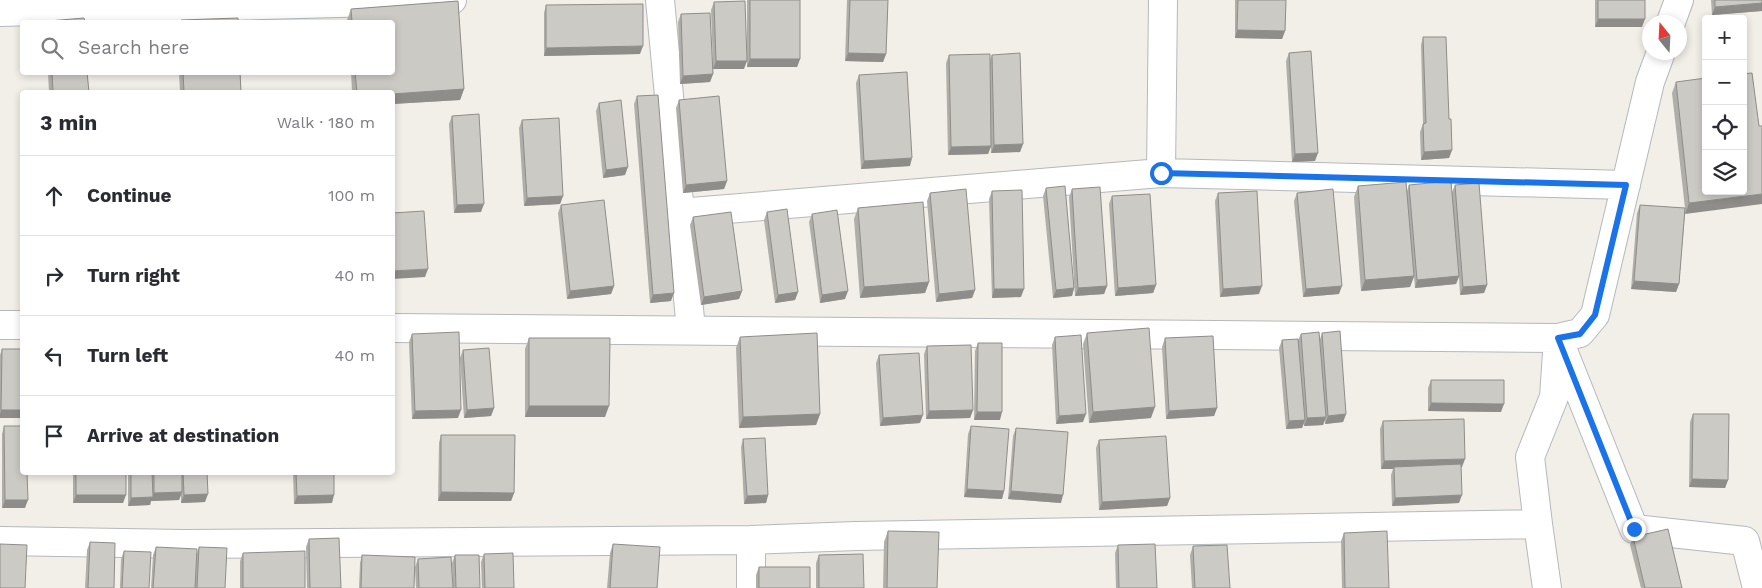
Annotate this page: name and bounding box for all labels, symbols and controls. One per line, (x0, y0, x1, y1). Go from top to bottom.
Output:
north arrow (1642, 15, 1687, 60)
map controls (1702, 15, 1747, 195)
button: + (1702, 15, 1747, 60)
search box (20, 20, 395, 75)
icon: search (38, 34, 66, 62)
text: Search here (78, 36, 189, 59)
button: − (1702, 60, 1747, 105)
button: locate (1702, 105, 1747, 150)
text: 3 min (40, 110, 97, 135)
text: Walk · 180 m (277, 113, 375, 132)
button: layers (1702, 150, 1747, 195)
route start (1150, 162, 1173, 185)
icon: ahead (40, 182, 68, 210)
text: Continue (87, 184, 171, 207)
text: 100 m (328, 186, 375, 205)
icon: right (40, 262, 68, 290)
text: Turn right (87, 264, 180, 287)
text: 40 m (335, 266, 375, 285)
icon: left (40, 342, 68, 370)
text: Turn left (87, 344, 168, 367)
text: 40 m (335, 346, 375, 365)
icon: arrive (40, 422, 68, 450)
text: Arrive at destination (87, 424, 279, 447)
route end (1623, 518, 1646, 541)

